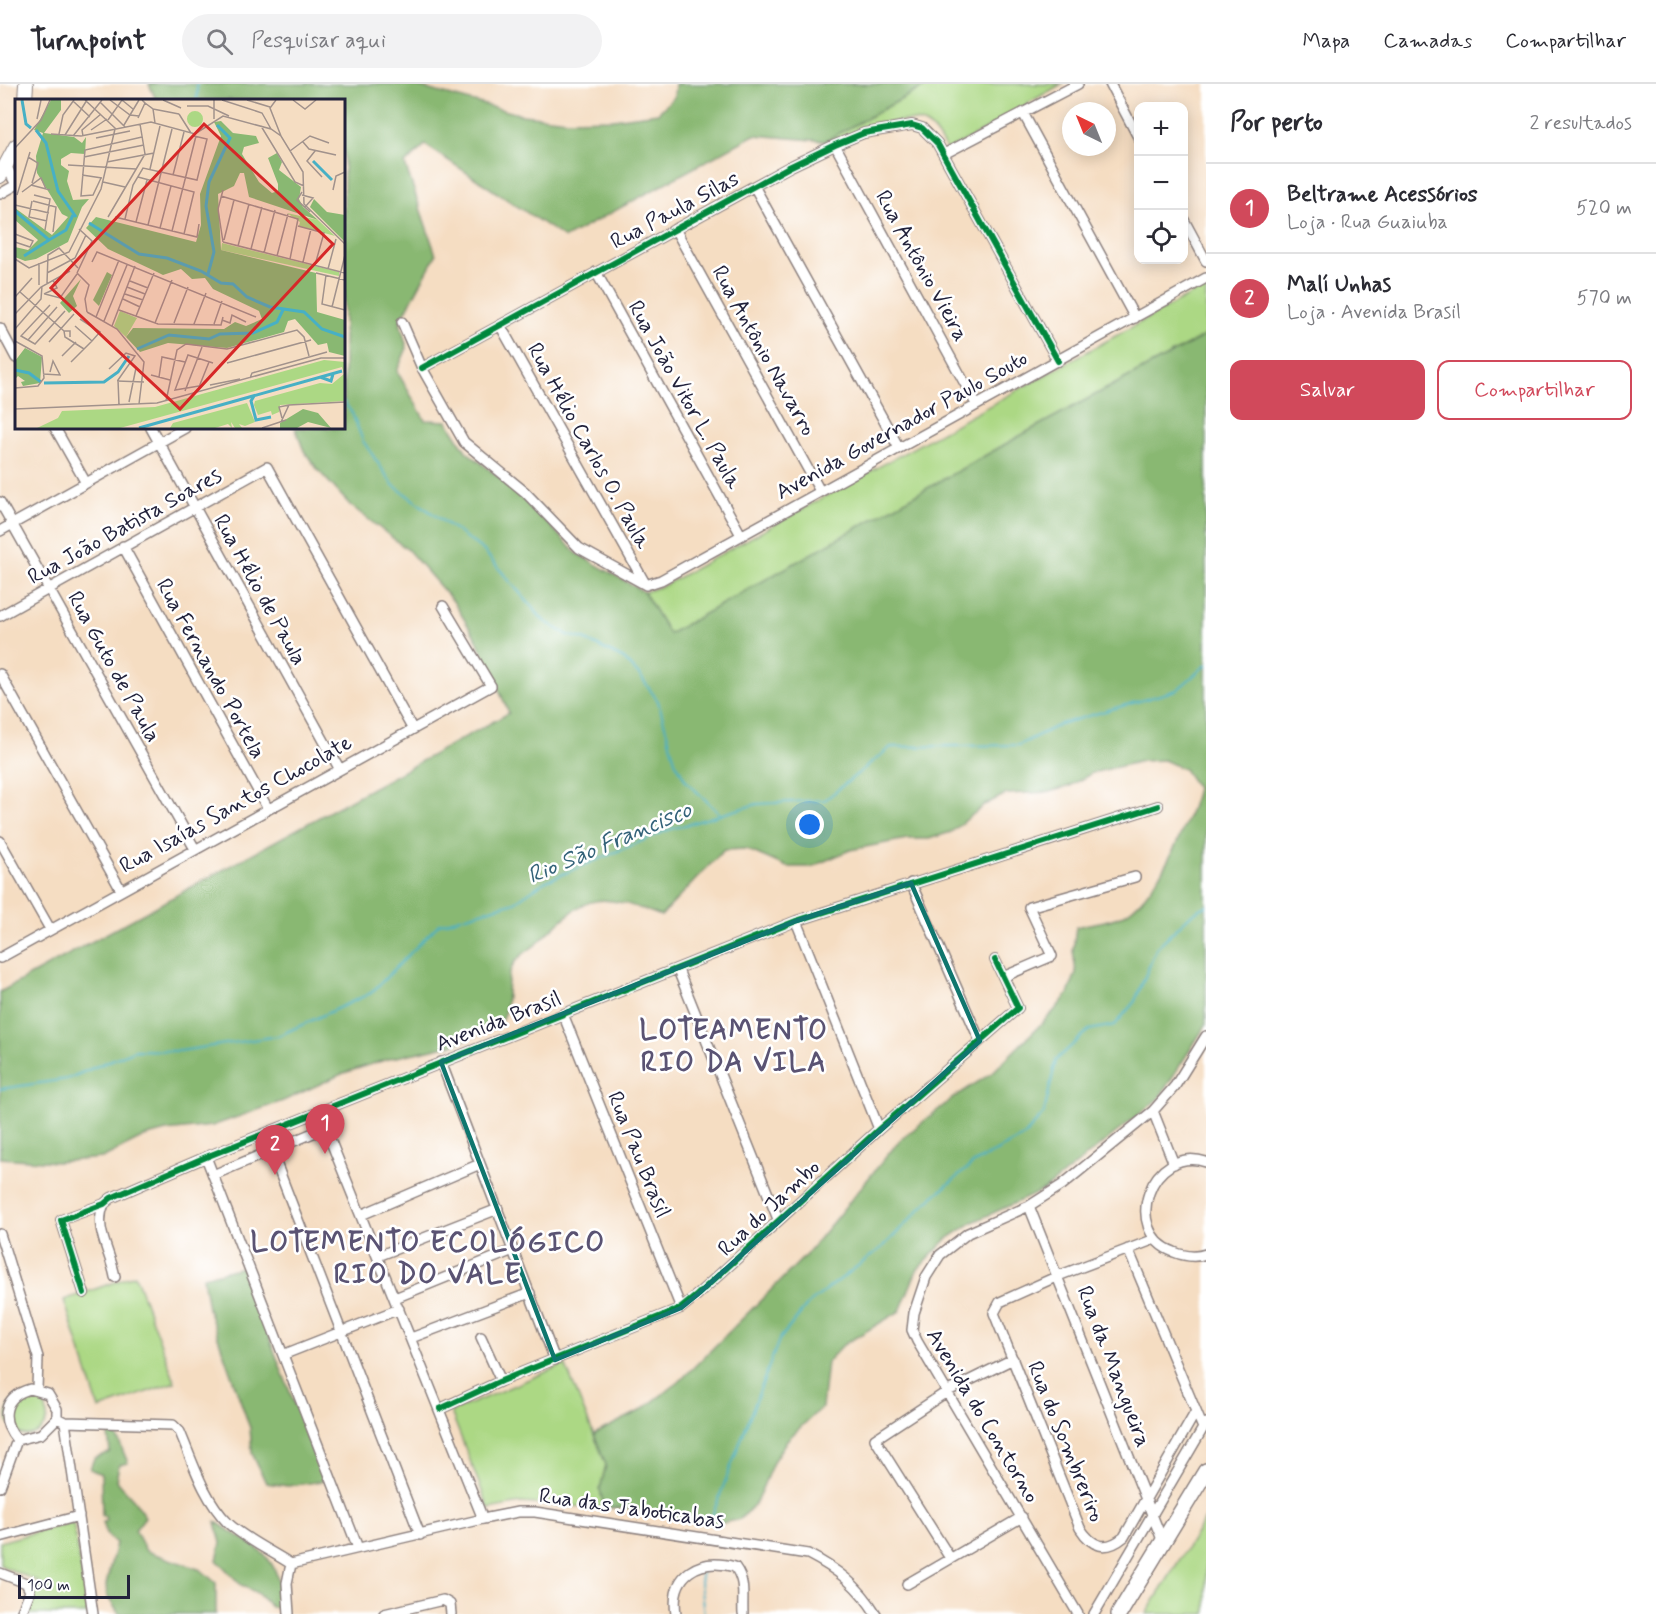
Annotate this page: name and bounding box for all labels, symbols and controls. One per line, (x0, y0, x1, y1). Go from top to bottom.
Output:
search box (182, 14, 602, 68)
text: Turnpoint (30, 23, 146, 60)
icon: search (203, 25, 236, 58)
text: Pesquisar aqui (251, 27, 386, 55)
text: Mapa (1302, 27, 1350, 55)
text: Camadas (1383, 27, 1472, 55)
text: Compartilhar (1505, 27, 1626, 55)
inset map (15, 99, 345, 429)
north arrow (1062, 102, 1116, 156)
map controls (1134, 102, 1188, 264)
button: + (1134, 102, 1188, 156)
text: Por perto (1230, 106, 1323, 140)
text: 2 resultados (1529, 110, 1632, 137)
button: − (1134, 156, 1188, 210)
street label: Rua Paula Silas (606, 165, 744, 256)
text: Beltrame Acessórios (1287, 181, 1478, 209)
street label: Rua Antônio Vieira (868, 185, 974, 346)
text: 1 (1245, 195, 1254, 222)
text: 520 m (1576, 195, 1632, 222)
text: Loja · Rua Guaiuba (1287, 209, 1448, 236)
button: locate (1134, 210, 1188, 264)
street label: Rua Antônio Navarro (705, 261, 822, 441)
text: Malí Unhas (1287, 271, 1391, 299)
text: 2 (1245, 285, 1254, 312)
text: 570 m (1577, 285, 1632, 312)
street label: Rua João Vitor L. Paula (621, 296, 748, 495)
text: Loja · Avenida Brasil (1287, 299, 1461, 326)
street label: Rua Hélio Carlos O. Paula (520, 338, 657, 555)
street label: Avenida Governador Paulo Souto (771, 345, 1033, 507)
button: Salvar (1230, 360, 1425, 420)
button: Compartilhar (1437, 360, 1632, 420)
street label: Rua João Batista Soares (23, 462, 227, 592)
street label: Rua Hélio de Paula (206, 509, 312, 670)
street label: Rua Fernando Portela (149, 574, 271, 764)
street label: Rua Guto de Paula (60, 586, 166, 747)
street label: Rua Isaías Santos Chocolate (115, 729, 357, 880)
water label: Rio São Francisco (523, 795, 697, 892)
your location (795, 810, 824, 839)
street label: Avenida Brasil (432, 985, 565, 1059)
district label: LOTEAMENTO RIO DA VILA (639, 1013, 829, 1082)
street label: Rua Pau Brasil (600, 1087, 676, 1222)
pin: 1 (306, 1104, 344, 1154)
pin: 2 (256, 1126, 294, 1175)
street label: Rua do Jambo (712, 1154, 826, 1263)
district label: LOTEMENTO ECOLÓGICO RIO DO VALE (250, 1225, 606, 1294)
street label: Rua da Mangueira (1069, 1282, 1157, 1452)
street label: Avenida do Contorno (919, 1324, 1045, 1508)
street label: Rua do Sombreriro (1020, 1357, 1110, 1526)
street label: Rua das Jaboticabas (537, 1482, 727, 1536)
scale bar (18, 1572, 130, 1600)
text: 100 m (27, 1575, 70, 1596)

